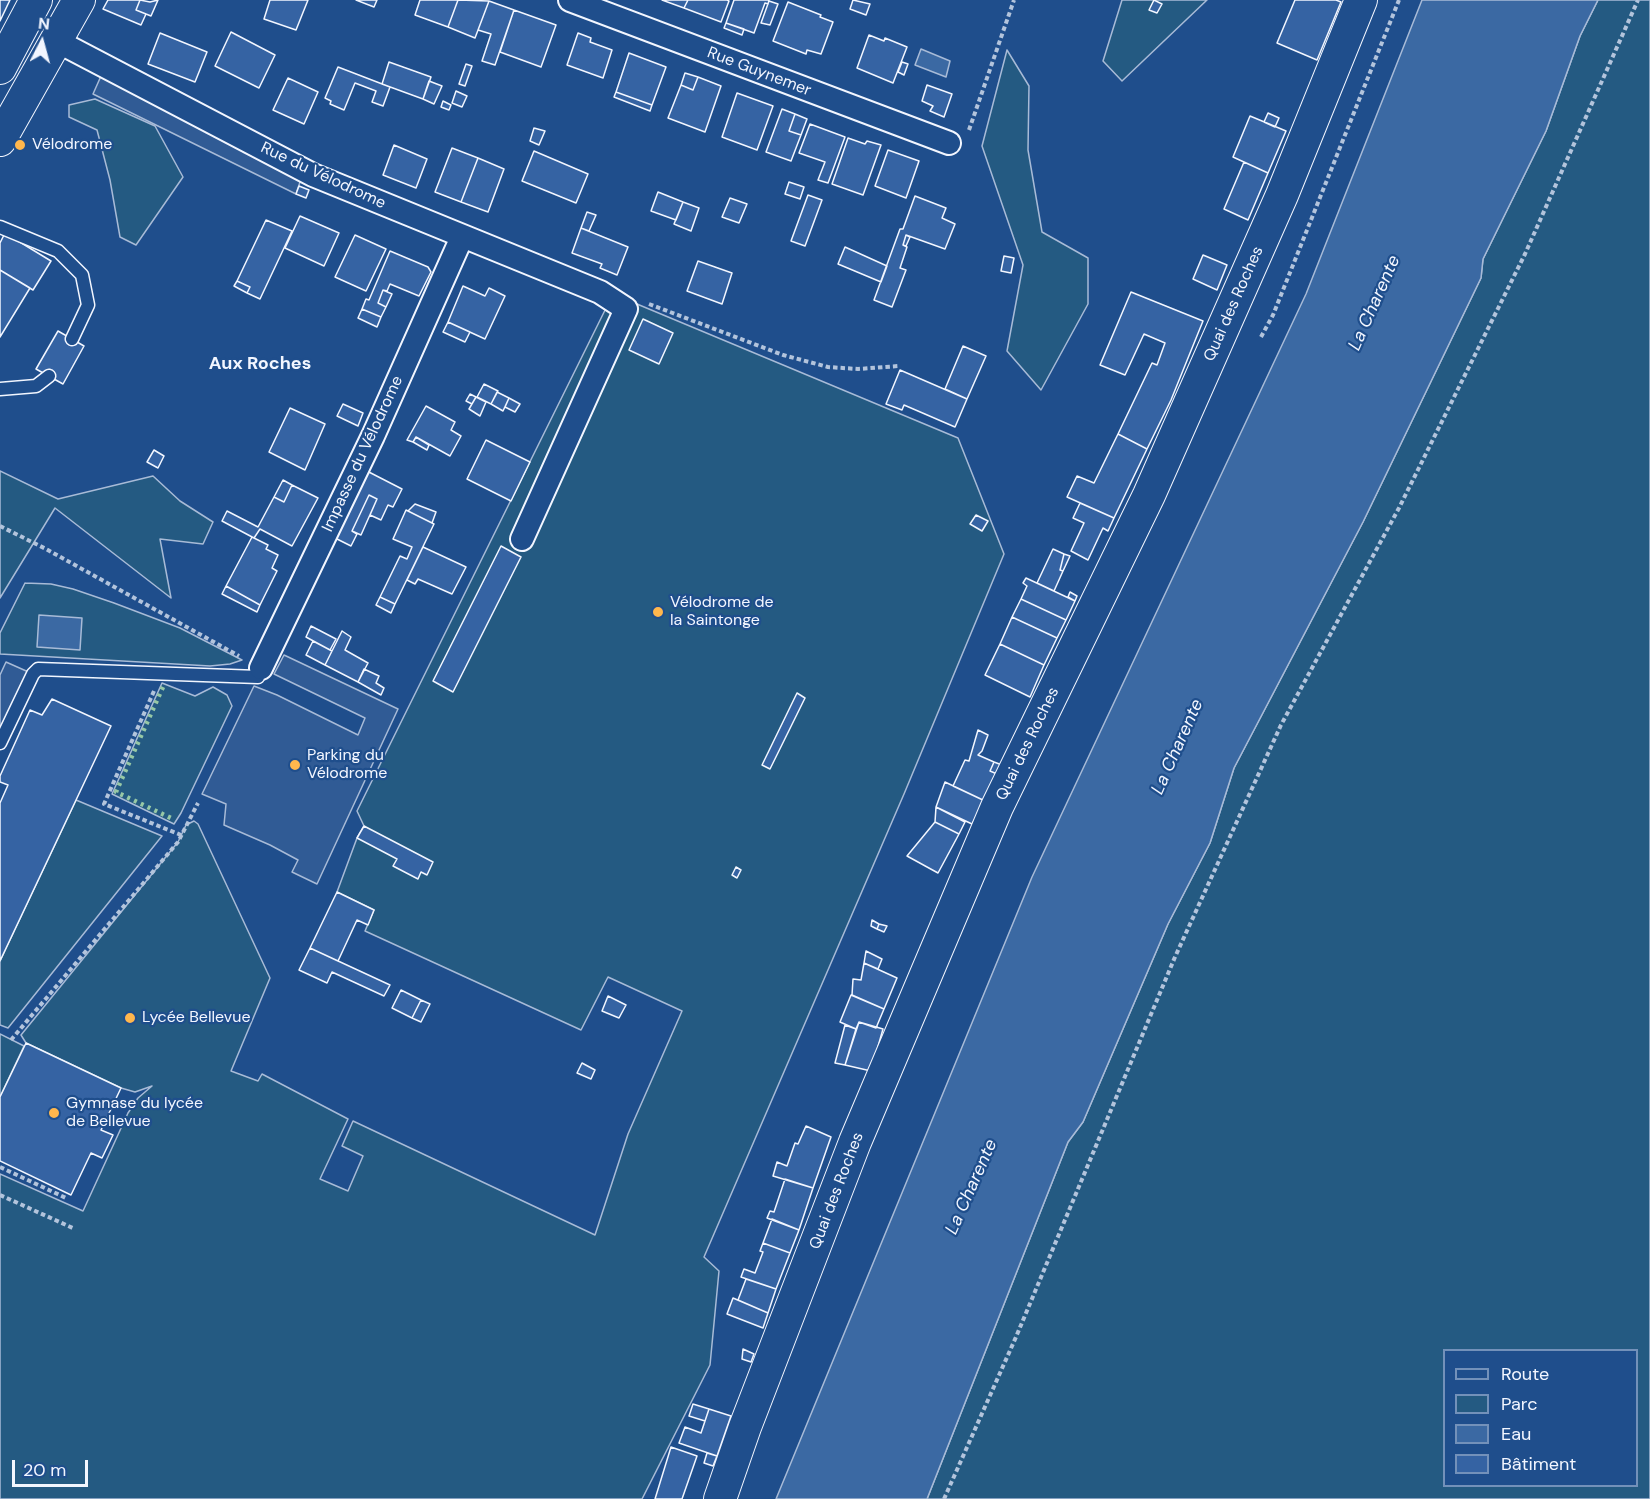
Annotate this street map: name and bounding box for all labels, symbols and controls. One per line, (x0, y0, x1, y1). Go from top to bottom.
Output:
north arrow (12, 12, 72, 72)
text: N (37, 13, 51, 35)
street label: Rue Guynemer (704, 43, 814, 101)
place label: Vélodrome (32, 135, 112, 155)
marker: Vélodrome (13, 138, 27, 152)
street label: Rue du Vélodrome (257, 139, 389, 213)
street label: Quai des Roches (1200, 244, 1268, 364)
water label: La Charente (1344, 252, 1406, 354)
district label: Aux Roches (209, 353, 311, 375)
street label: Impasse du Vélodrome (318, 373, 408, 535)
place label: Vélodrome de la Saintonge (670, 593, 774, 631)
marker: Vélodrome de la Saintonge (651, 605, 665, 619)
street label: Quai des Roches (992, 684, 1064, 804)
water label: La Charente (1147, 696, 1209, 798)
place label: Parking du Vélodrome (307, 746, 387, 784)
marker: Parking du Vélodrome (288, 758, 302, 772)
place label: Lycée Bellevue (142, 1008, 251, 1028)
marker: Lycée Bellevue (123, 1011, 137, 1025)
place label: Gymnase du lycée de Bellevue (66, 1094, 203, 1132)
marker: Gymnase du lycée de Bellevue (47, 1106, 61, 1120)
street label: Quai des Roches (806, 1130, 868, 1252)
water label: La Charente (941, 1136, 1003, 1238)
legend (1443, 1349, 1638, 1487)
text: Route (1501, 1362, 1549, 1386)
text: Parc (1501, 1392, 1537, 1416)
text: Eau (1501, 1422, 1531, 1446)
scale bar (15, 1448, 92, 1486)
text: Bâtiment (1501, 1452, 1576, 1476)
text: 20 m (23, 1458, 66, 1482)

